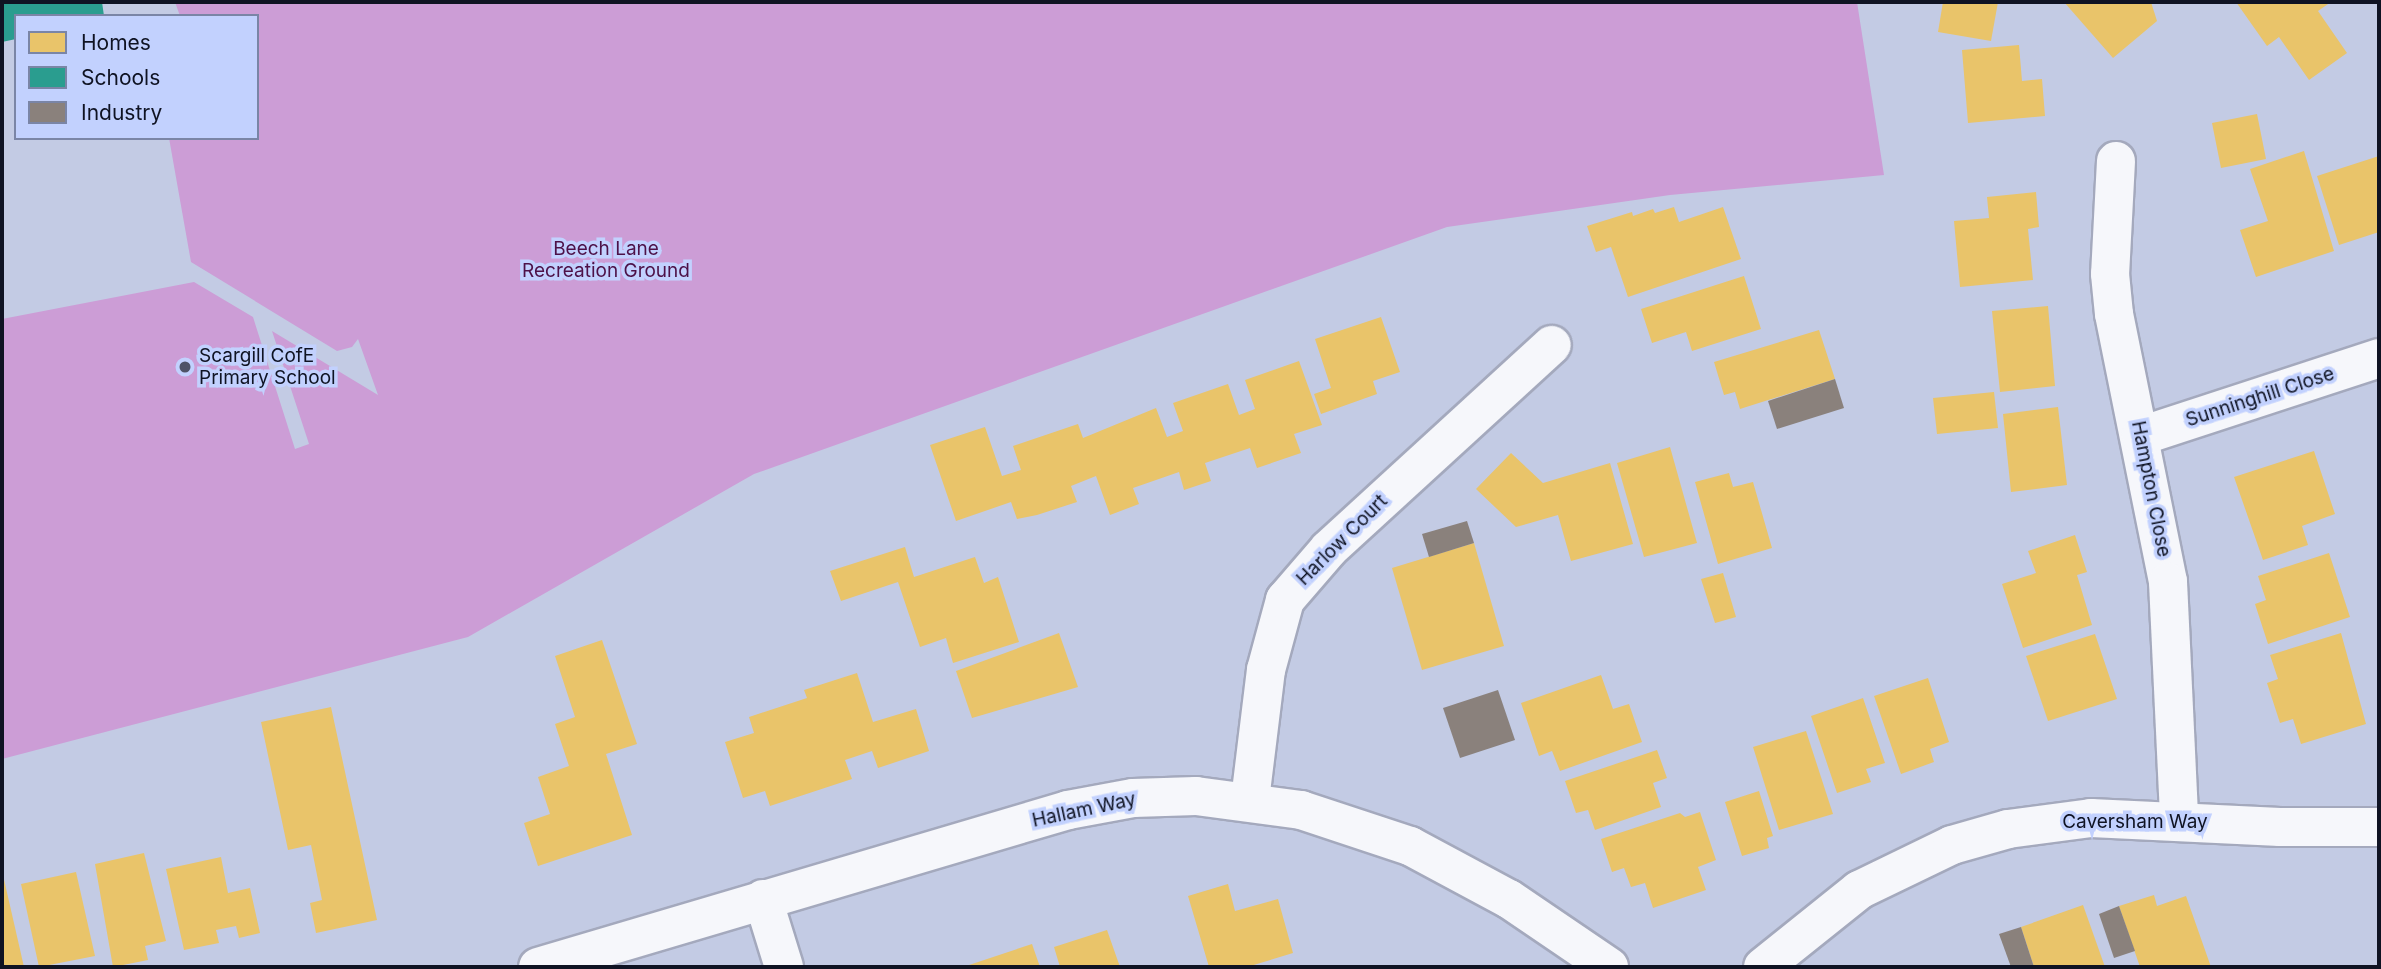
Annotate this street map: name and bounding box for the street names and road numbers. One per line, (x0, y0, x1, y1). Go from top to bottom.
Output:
street label: Sunninghill Close (2183, 362, 2337, 432)
street label: Hampton Close (2127, 419, 2175, 559)
street label: Harlow Court (1292, 490, 1392, 590)
street label: Hallam Way (1030, 788, 1138, 832)
street label: Caversham Way (2062, 811, 2208, 833)

